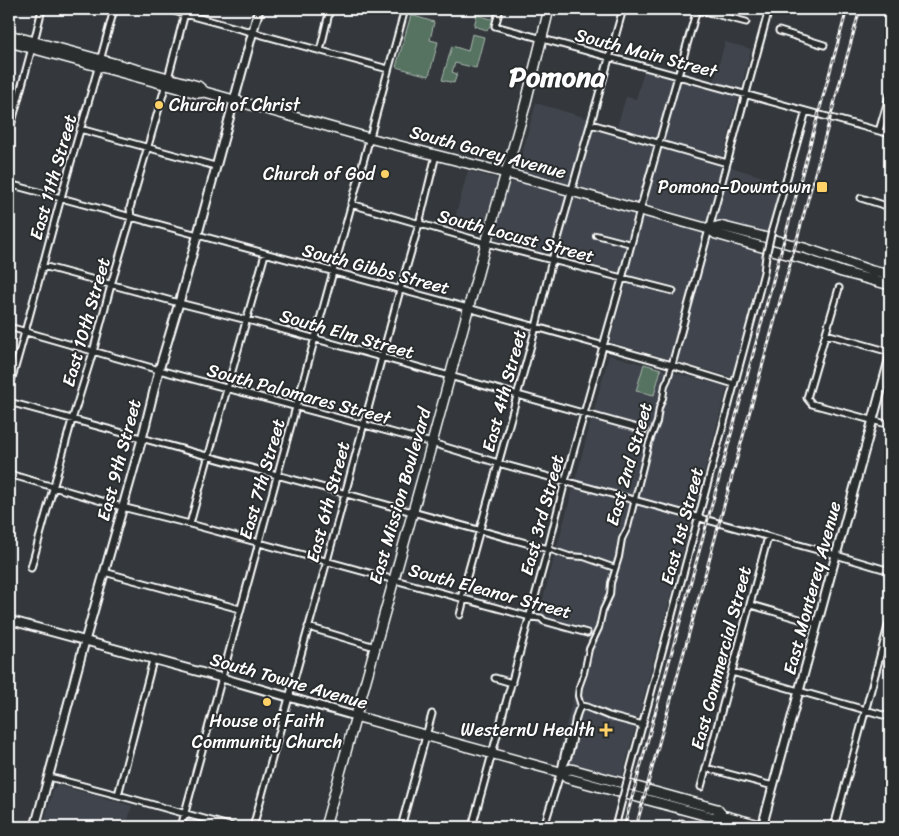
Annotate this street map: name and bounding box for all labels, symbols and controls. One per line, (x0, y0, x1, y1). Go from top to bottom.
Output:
street label: South Main Street (571, 19, 721, 88)
district label: Pomona (509, 52, 606, 101)
place label: Church of Christ (169, 89, 301, 121)
marker: Church of Christ (153, 99, 165, 111)
street label: East 11th Street (20, 110, 86, 244)
street label: South Garey Avenue (406, 116, 570, 188)
place label: Church of God (263, 158, 376, 190)
marker: Church of God (379, 168, 391, 180)
place label: Pomona–Downtown (658, 171, 811, 203)
marker: Pomona–Downtown (815, 180, 829, 194)
street label: South Locust Street (434, 200, 598, 272)
street label: South Gibbs Street (299, 234, 453, 304)
street label: East 10th Street (52, 253, 120, 390)
street label: South Elm Street (276, 300, 418, 369)
street label: East 4th Street (472, 326, 536, 456)
street label: South Palomares Street (203, 354, 395, 434)
street label: East 9th Street (87, 395, 151, 525)
street label: East 2nd Street (596, 398, 662, 530)
street label: East Mission Boulevard (359, 402, 441, 588)
street label: East 7th Street (229, 415, 295, 543)
street label: East 6th Street (296, 438, 360, 566)
street label: East 3rd Street (510, 451, 574, 579)
street label: East 1st Street (651, 464, 713, 588)
street label: East Monterey Avenue (773, 498, 851, 678)
street label: South Eleanor Street (405, 554, 575, 628)
street label: East Commercial Street (681, 562, 761, 753)
street label: South Towne Avenue (206, 643, 372, 719)
marker: House of Faith Community Church (261, 696, 273, 708)
place label: House of Faith Community Church (192, 705, 342, 758)
place label: WesternU Health (461, 714, 595, 746)
marker: WesternU Health (599, 723, 613, 737)

